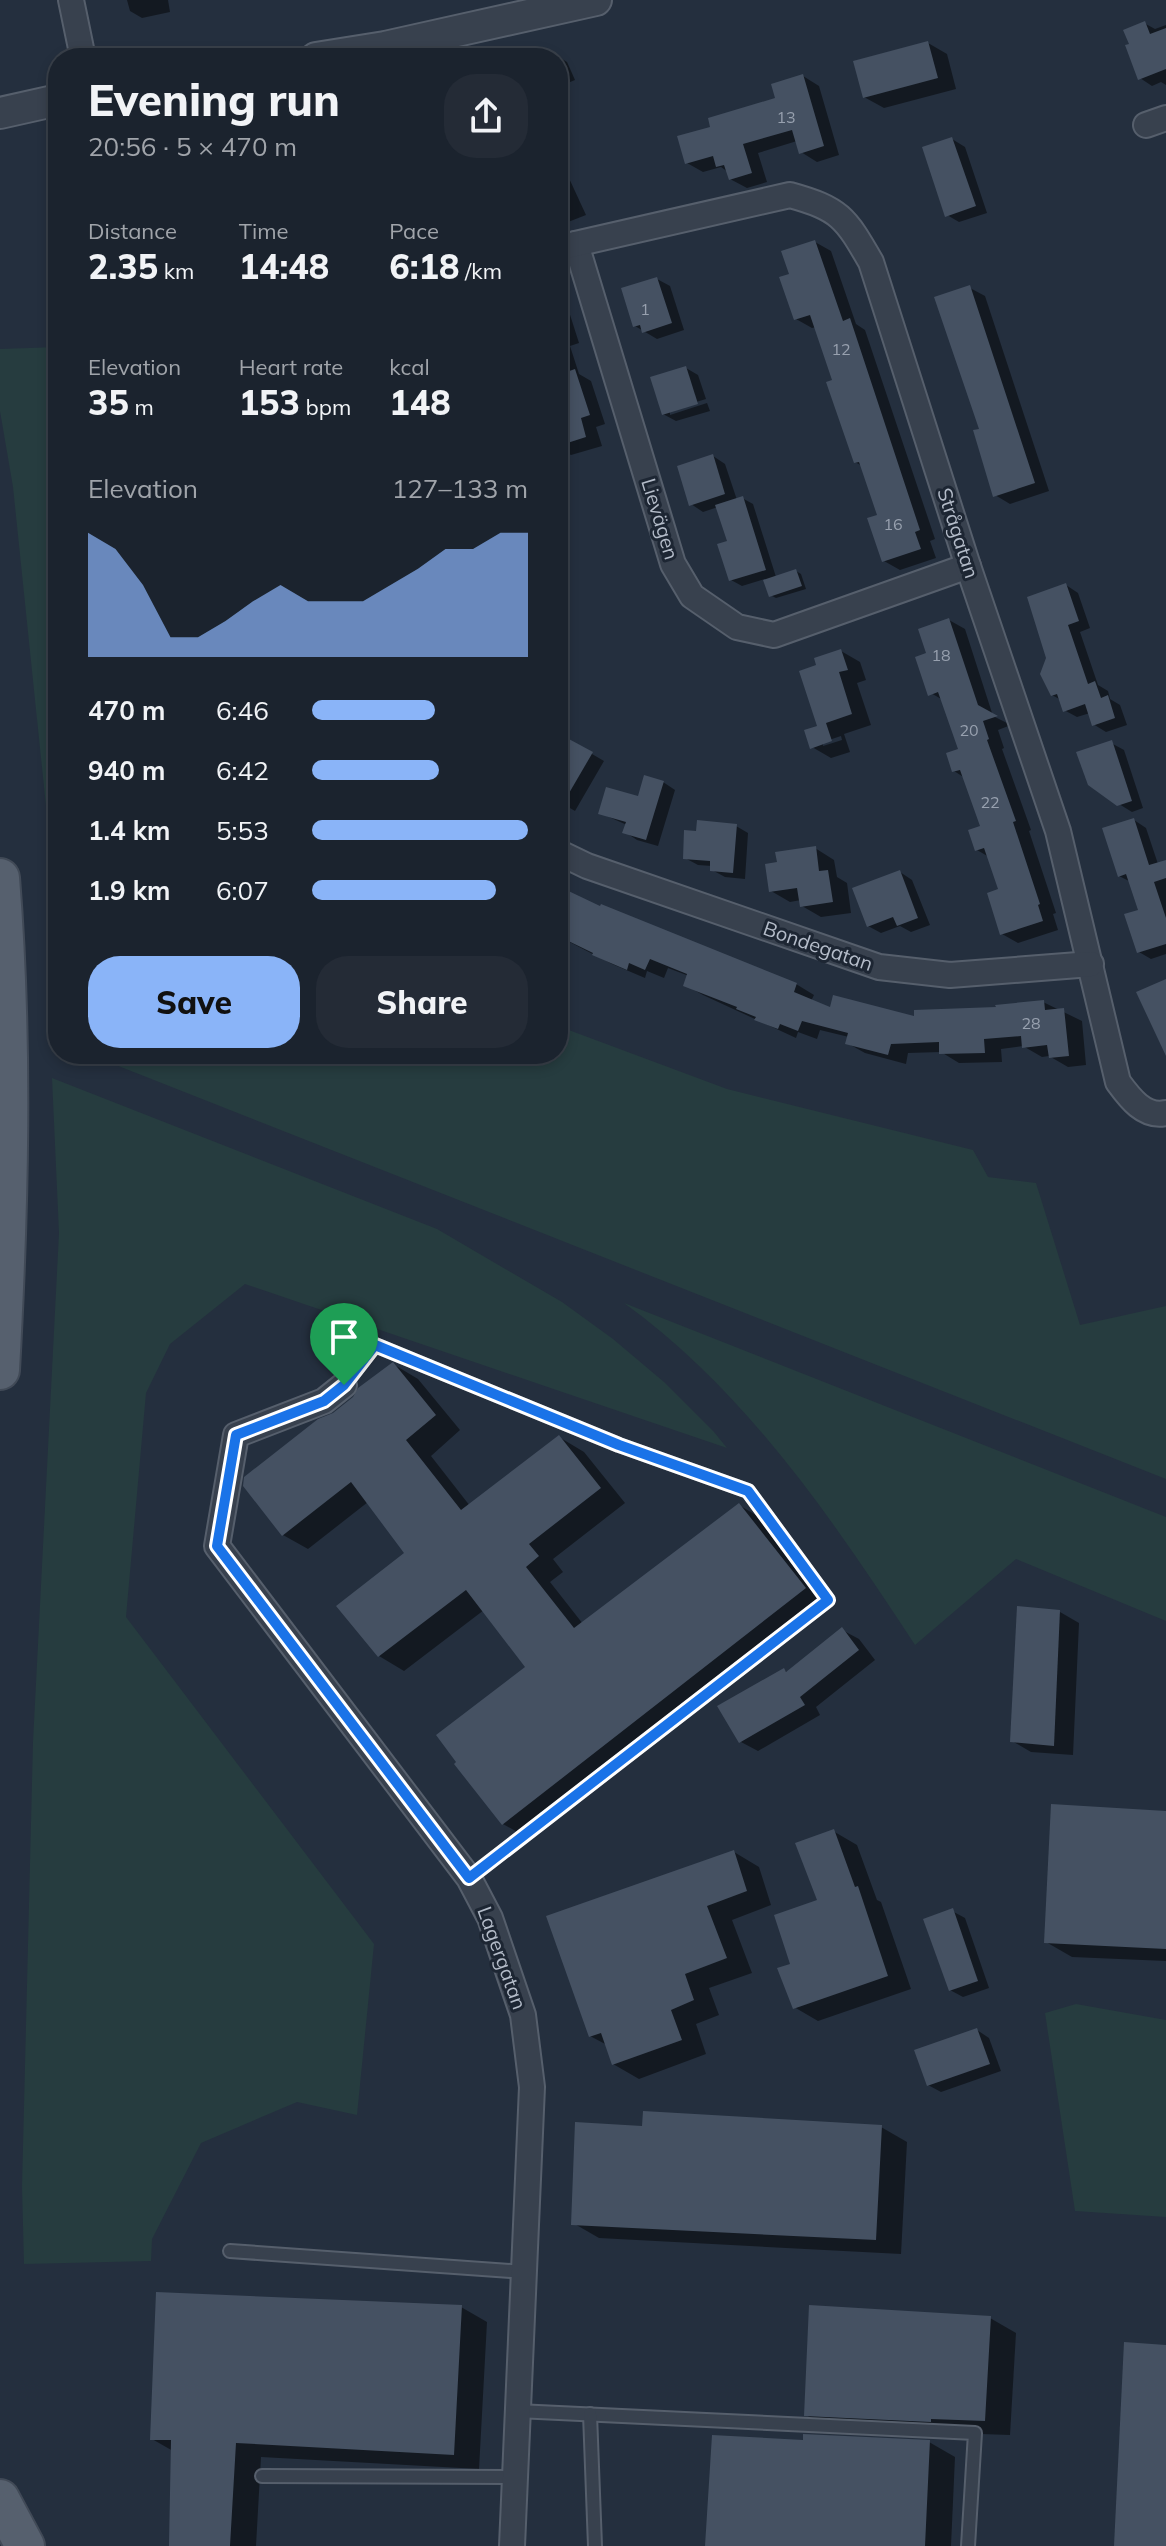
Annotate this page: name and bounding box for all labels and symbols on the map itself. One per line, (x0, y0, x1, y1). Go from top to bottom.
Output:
house number: 13 (776, 107, 796, 127)
house number: 1 (640, 299, 650, 319)
house number: 12 (831, 339, 851, 359)
street label: Lievägen (636, 475, 685, 563)
street label: Strågatan (932, 485, 985, 581)
house number: 16 (883, 514, 903, 534)
house number: 18 (931, 645, 951, 665)
house number: 20 (959, 720, 979, 740)
house number: 22 (980, 792, 1000, 812)
street label: Bondegatan (760, 915, 876, 976)
house number: 28 (1021, 1013, 1041, 1033)
pin (310, 1303, 378, 1385)
street label: Lagergatan (472, 1903, 533, 2013)

